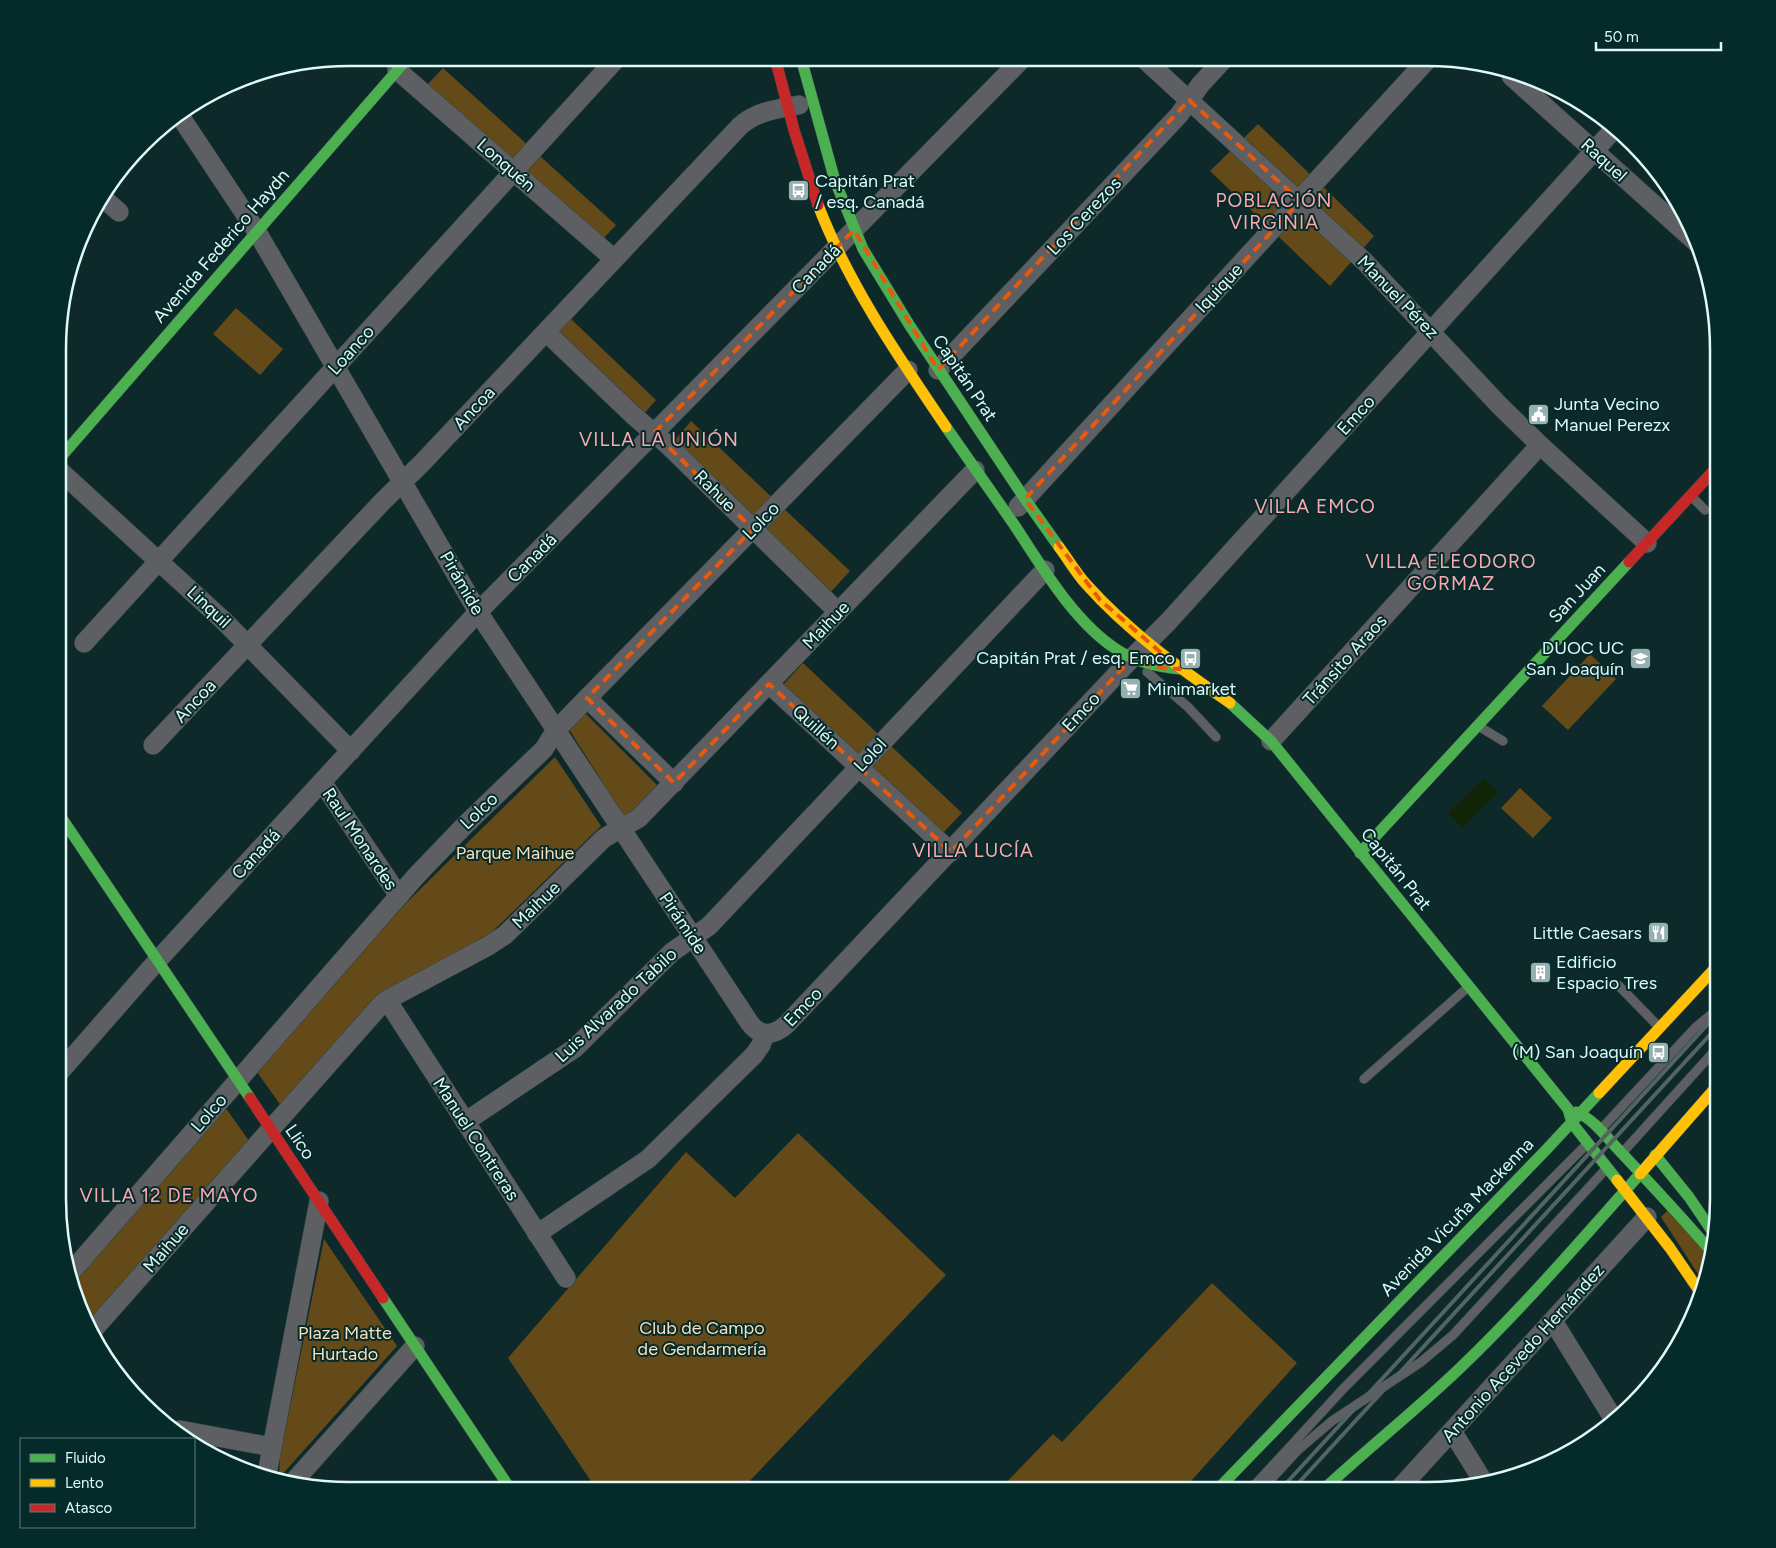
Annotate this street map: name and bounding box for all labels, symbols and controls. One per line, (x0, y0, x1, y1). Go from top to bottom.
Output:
scale bar (1596, 20, 1721, 52)
text: 50 m (1604, 28, 1639, 46)
street label: Lonquén (472, 134, 540, 196)
street label: Raquel (1576, 134, 1632, 186)
street label: Avenida Federico Haydn (148, 165, 294, 327)
place label: Capitán Prat / esq. Canadá (815, 170, 924, 213)
street label: Los Cerezos (1042, 172, 1126, 260)
bus stop icon: Capitán Prat / esq. Canadá (787, 179, 811, 203)
district label: POBLACIÓN VIRGINIA (1216, 189, 1332, 234)
street label: Canadá (787, 239, 845, 299)
street label: Manuel Pérez (1353, 251, 1443, 343)
street label: Iquique (1191, 259, 1248, 317)
street label: Loanco (323, 321, 379, 379)
street label: Capitán Prat (928, 330, 1002, 426)
street label: Ancoa (448, 382, 500, 434)
street label: Emco (1332, 390, 1380, 440)
place label: Junta Vecino Manuel Perezx (1554, 393, 1671, 436)
public building icon: Junta Vecino Manuel Perezx (1526, 402, 1550, 426)
district label: VILLA LA UNIÓN (579, 428, 739, 451)
street label: Rahue (689, 465, 741, 517)
district label: VILLA EMCO (1254, 495, 1376, 518)
street label: Lolco (738, 498, 784, 544)
street label: Canadá (503, 529, 561, 587)
street label: Pirámide (435, 547, 489, 619)
district label: VILLA ELEODORO GORMAZ (1365, 550, 1537, 595)
street label: San Juan (1544, 559, 1610, 627)
street label: Linquil (182, 581, 236, 633)
street label: Maihue (798, 596, 854, 654)
street label: Tránsito Araos (1298, 610, 1392, 710)
place label: DUOC UC San Joaquín (1526, 637, 1624, 680)
bus stop icon: Capitán Prat / esq. Emco (1179, 646, 1203, 670)
school or university icon: DUOC UC San Joaquín (1628, 646, 1652, 670)
place label: Capitán Prat / esq. Emco (976, 647, 1175, 669)
street label: Ancoa (169, 675, 221, 727)
supermarket icon: Minimarket (1119, 677, 1143, 701)
place label: Minimarket (1147, 678, 1237, 700)
street label: Emco (1057, 688, 1105, 736)
street label: Quillén (788, 700, 844, 754)
street label: Lolol (849, 734, 891, 776)
street label: Raul Monardes (318, 784, 402, 894)
street label: Lolco (456, 788, 502, 834)
street label: Capitán Prat (1356, 823, 1436, 915)
street label: Canadá (227, 824, 285, 884)
district label: VILLA LUCÍA (912, 839, 1034, 862)
park label: Parque Maihue (456, 842, 575, 864)
street label: Maihue (507, 877, 565, 933)
street label: Pirámide (654, 888, 712, 958)
restaurant icon: Little Caesars (1646, 921, 1670, 945)
place label: Little Caesars (1533, 922, 1642, 944)
street label: Luis Alvarado Tabilo (550, 943, 682, 1067)
place label: Edificio Espacio Tres (1556, 951, 1657, 994)
building icon: Edificio Espacio Tres (1528, 960, 1552, 984)
street label: Emco (779, 983, 827, 1031)
bus stop icon: (M) San Joaquín (1647, 1040, 1671, 1064)
place label: (M) San Joaquín (1512, 1041, 1643, 1063)
street label: Manuel Contreras (428, 1073, 524, 1205)
street label: Lolco (186, 1089, 232, 1137)
street label: Llico (280, 1120, 320, 1164)
street label: Avenida Vicuña Mackenna (1376, 1133, 1538, 1301)
district label: VILLA 12 DE MAYO (80, 1184, 258, 1207)
street label: Maihue (139, 1219, 194, 1277)
street label: Antonio Acevedo Hernández (1437, 1259, 1609, 1447)
park label: Club de Campo de Gendarmería (638, 1317, 766, 1360)
park label: Plaza Matte Hurtado (298, 1322, 392, 1365)
legend (20, 1438, 195, 1528)
text: Fluido (65, 1449, 106, 1467)
text: Lento (65, 1474, 104, 1492)
text: Atasco (65, 1499, 113, 1517)

